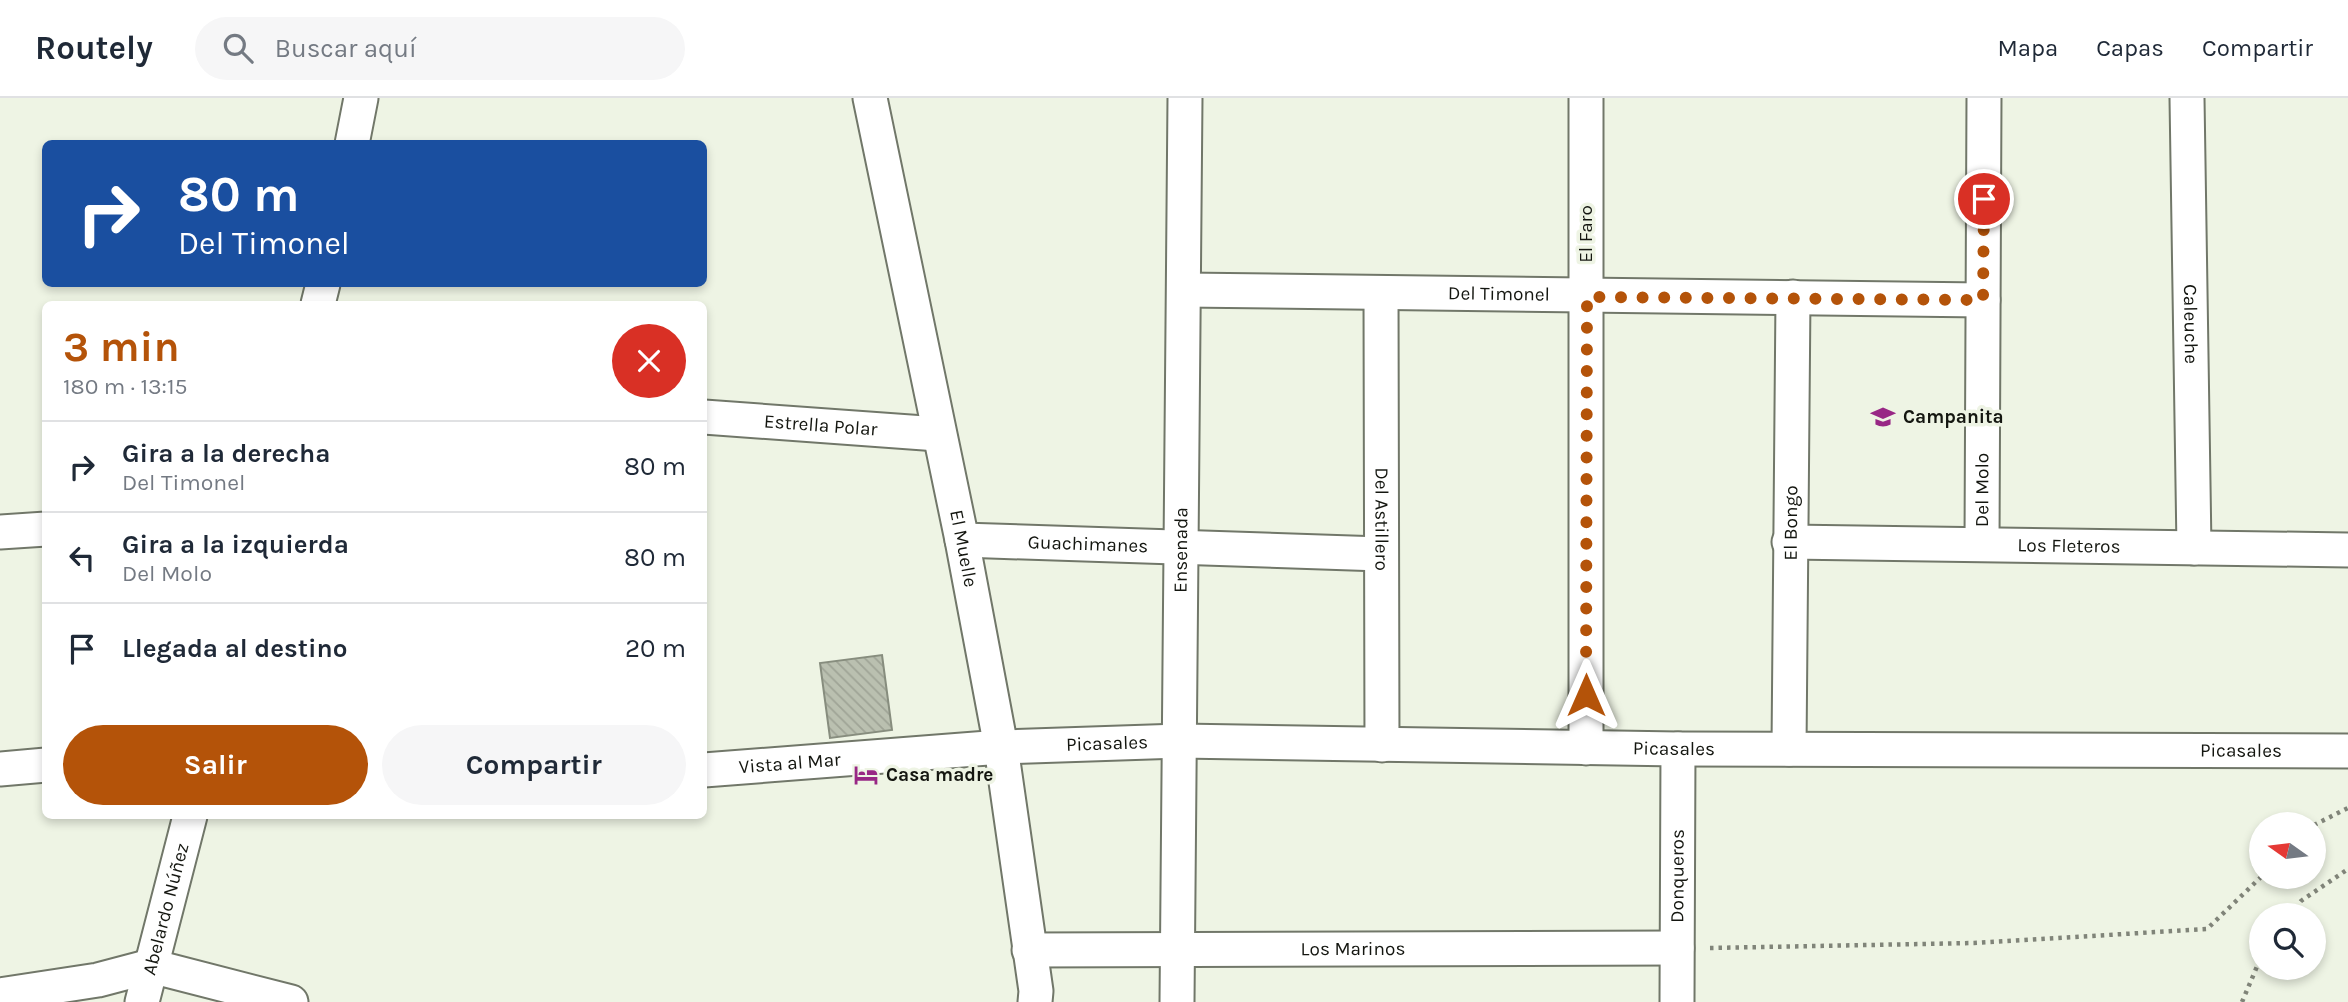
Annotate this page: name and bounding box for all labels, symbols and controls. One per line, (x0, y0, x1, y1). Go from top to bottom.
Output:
search box (195, 17, 685, 80)
text: Routely (35, 29, 153, 67)
icon: search (219, 29, 257, 67)
text: Buscar aquí (275, 33, 417, 64)
text: Mapa (1997, 34, 2058, 62)
text: Capas (2096, 34, 2164, 62)
text: Compartir (2202, 34, 2313, 62)
text: 80 m (178, 166, 300, 223)
icon: right (63, 168, 154, 259)
pin (1954, 169, 2014, 229)
icon: arrive (1965, 180, 2003, 218)
street label: El Faro (1575, 205, 1597, 263)
text: Del Timonel (178, 225, 350, 262)
street label: Del Timonel (1448, 282, 1550, 306)
street label: Caleuche (2179, 284, 2202, 364)
text: 3 min (63, 322, 180, 372)
button: close (612, 324, 686, 398)
text: 180 m · 13:15 (63, 373, 187, 400)
school or university icon: Campanita (1869, 403, 1897, 431)
place label: Campanita (1903, 406, 2004, 428)
street label: Estrella Polar (763, 410, 878, 441)
text: Gira a la derecha (122, 438, 331, 469)
icon: right (63, 448, 101, 486)
text: 80 m (624, 451, 686, 482)
street label: Del Molo (1971, 453, 1993, 527)
street label: Del Astillero (1370, 467, 1393, 571)
text: Del Timonel (122, 469, 245, 496)
street label: El Bongo (1780, 485, 1802, 561)
street label: Ensenada (1170, 507, 1192, 593)
street label: El Muelle (945, 508, 982, 589)
text: Gira a la izquierda (122, 529, 349, 560)
street label: Guachimanes (1027, 531, 1149, 557)
street label: Los Fleteros (2017, 534, 2121, 558)
icon: left (63, 539, 101, 577)
text: 80 m (624, 542, 686, 573)
text: Del Molo (122, 560, 212, 587)
icon: arrive (63, 630, 101, 668)
text: Llegada al destino (122, 633, 348, 664)
text: 20 m (625, 633, 686, 664)
position arrow (1549, 658, 1623, 732)
button: Salir (63, 725, 368, 805)
button: Compartir (382, 725, 686, 805)
street label: Picasales (1066, 731, 1148, 756)
street label: Picasales (1633, 737, 1715, 760)
street label: Picasales (2200, 740, 2282, 762)
street label: Vista al Mar (738, 748, 842, 778)
hotel icon: Casa madre (852, 761, 880, 789)
place label: Casa madre (886, 764, 993, 786)
north arrow (2249, 812, 2326, 889)
map controls (2249, 812, 2326, 980)
street label: Donqueros (1666, 829, 1689, 923)
street label: Abelardo Núñez (138, 841, 194, 977)
button: search (2249, 903, 2326, 980)
street label: Los Marinos (1301, 938, 1405, 960)

